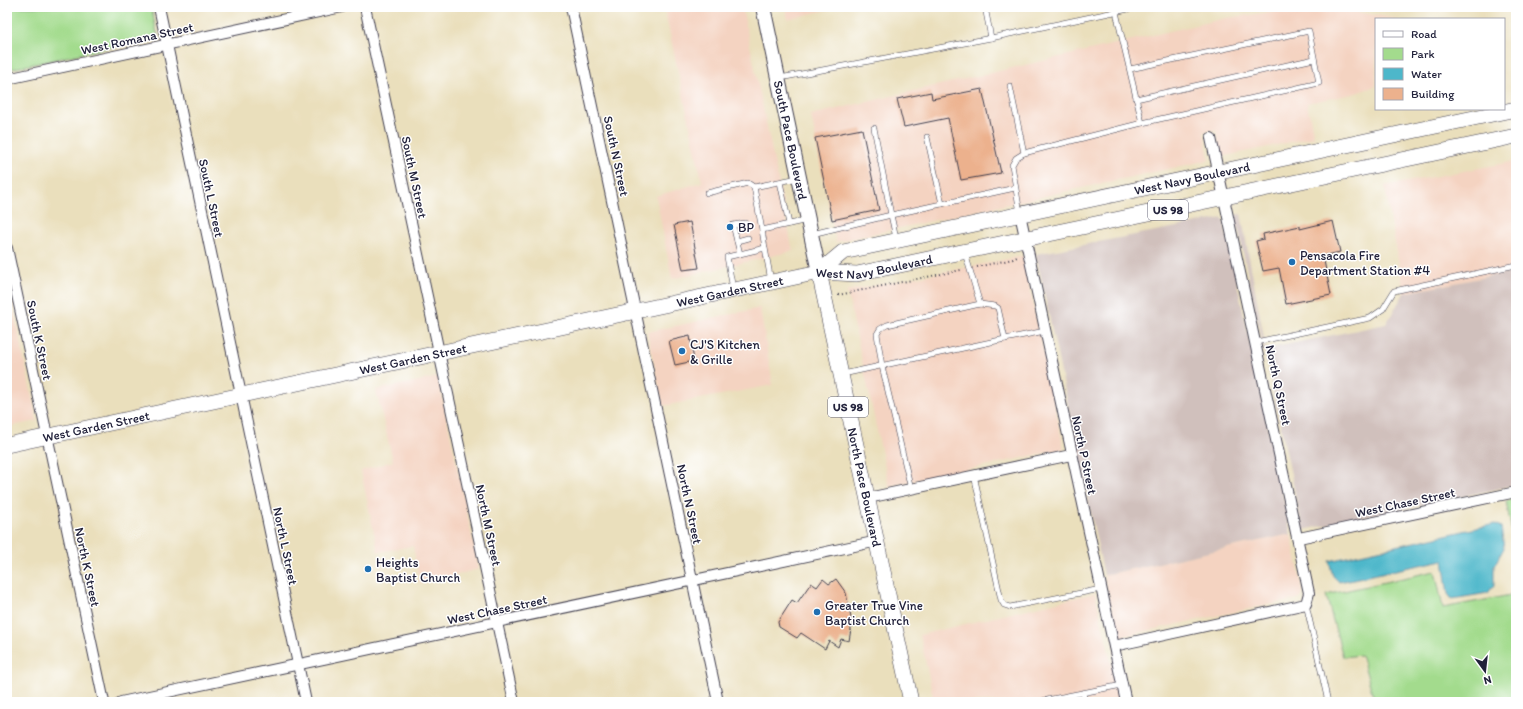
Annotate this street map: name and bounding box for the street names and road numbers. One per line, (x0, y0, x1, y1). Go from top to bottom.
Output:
street label: West Romana Street (80, 19, 195, 58)
street label: South Pace Boulevard (771, 79, 811, 201)
street label: South N Street (601, 115, 632, 198)
street label: South M Street (398, 135, 431, 220)
street label: South L Street (196, 158, 227, 239)
street label: West Navy Boulevard (1133, 159, 1251, 198)
road number: US 98 (1148, 200, 1188, 220)
street label: West Navy Boulevard (815, 251, 934, 282)
street label: West Garden Street (675, 273, 785, 310)
street label: South K Street (24, 299, 55, 381)
street label: West Garden Street (358, 340, 468, 378)
street label: North Q Street (1263, 343, 1294, 427)
road number: US 98 (828, 397, 868, 417)
street label: West Garden Street (41, 408, 151, 445)
street label: North P Street (1069, 414, 1100, 496)
street label: North Pace Boulevard (844, 426, 885, 548)
street label: North N Street (674, 463, 705, 546)
street label: North M Street (473, 483, 505, 567)
street label: West Chase Street (1354, 485, 1457, 520)
street label: North L Street (270, 506, 301, 586)
street label: North K Street (72, 526, 103, 608)
street label: West Chase Street (446, 592, 549, 627)

